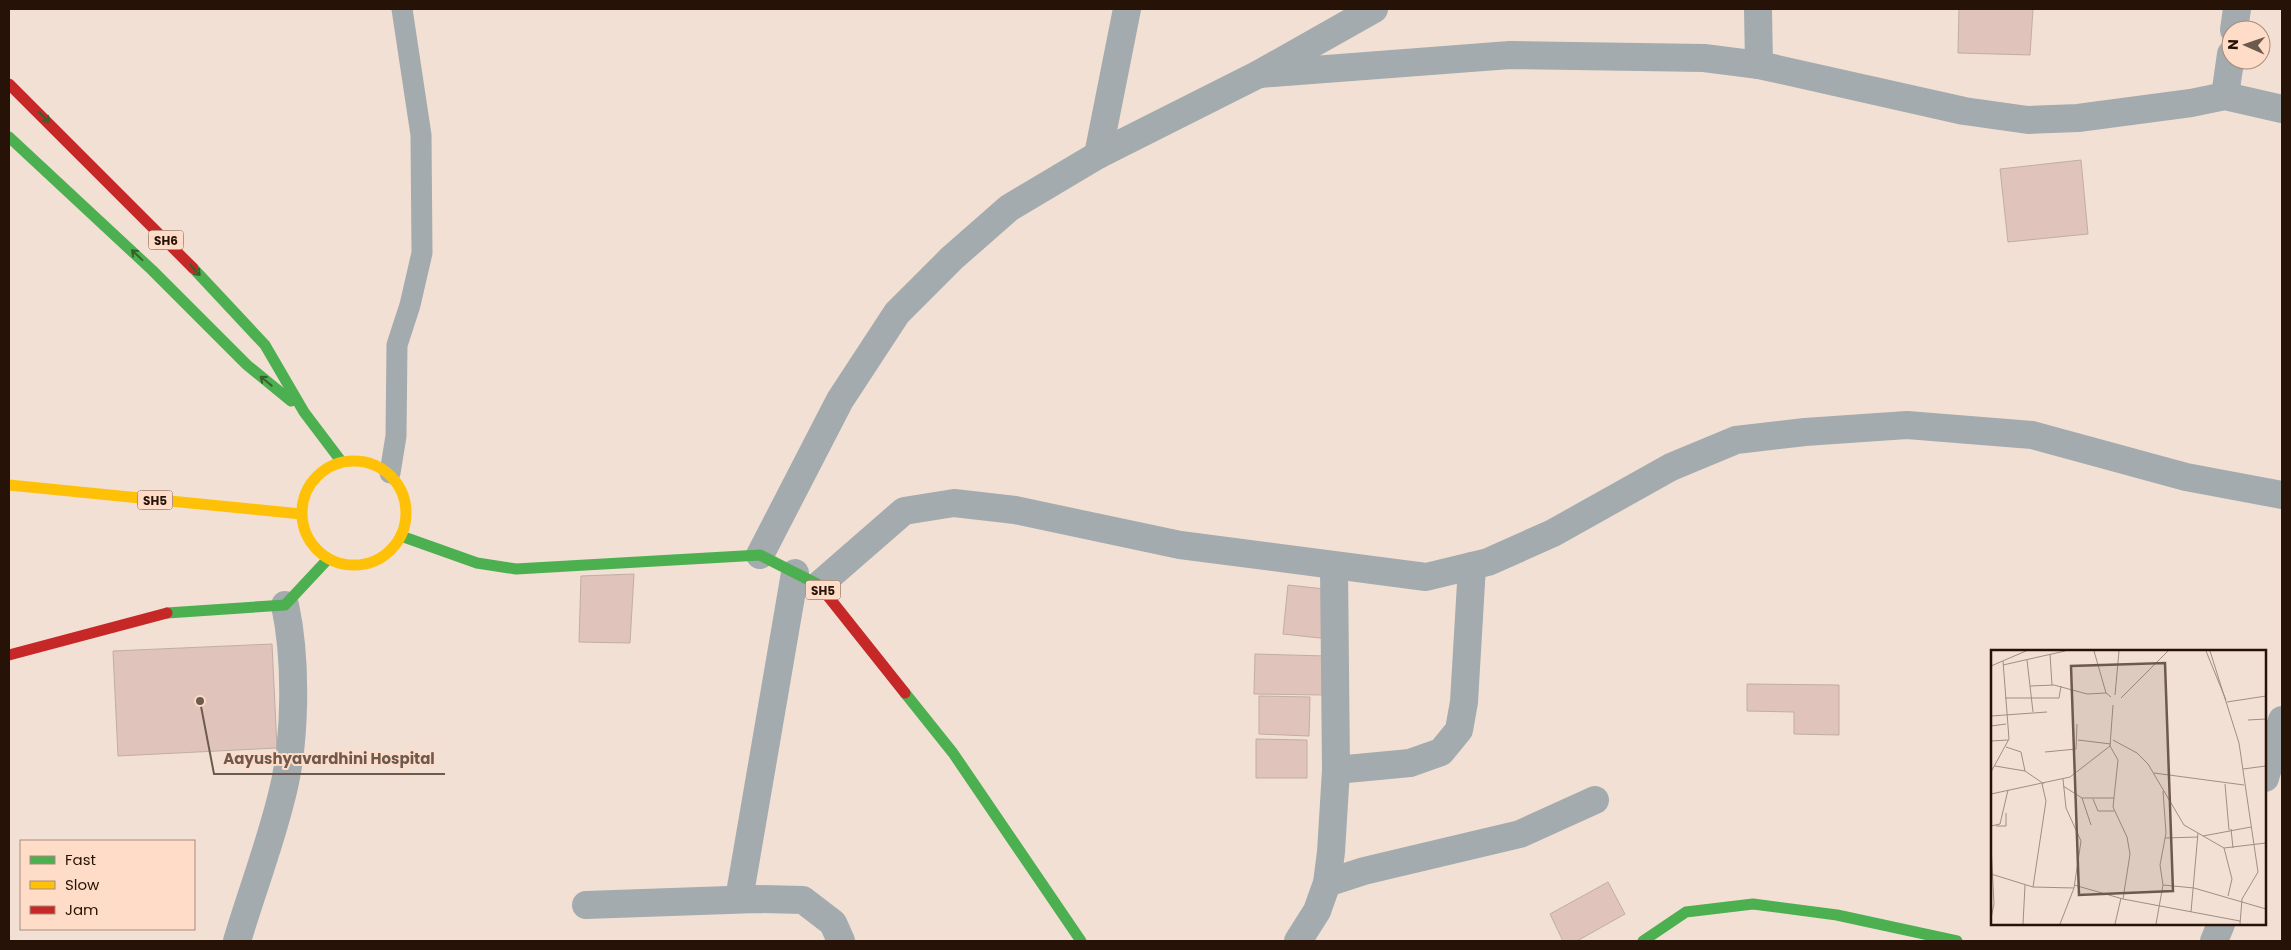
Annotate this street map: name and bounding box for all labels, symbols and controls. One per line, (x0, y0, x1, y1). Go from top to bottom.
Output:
north arrow (2221, 20, 2271, 70)
text: N (2223, 39, 2243, 50)
one-way arrow (38, 111, 50, 124)
road number: SH6 (148, 230, 184, 250)
one-way arrow (131, 249, 143, 261)
one-way arrow (189, 264, 201, 277)
one-way arrow (260, 375, 273, 386)
road number: SH5 (138, 490, 172, 510)
road number: SH5 (806, 580, 840, 600)
inset map (1991, 650, 2266, 925)
callout: Aayushyavardhini Hospital (214, 744, 445, 774)
text: Aayushyavardhini Hospital (223, 748, 435, 769)
legend (20, 840, 195, 930)
text: Fast (65, 849, 96, 870)
text: Slow (65, 874, 100, 895)
text: Jam (65, 899, 99, 920)

